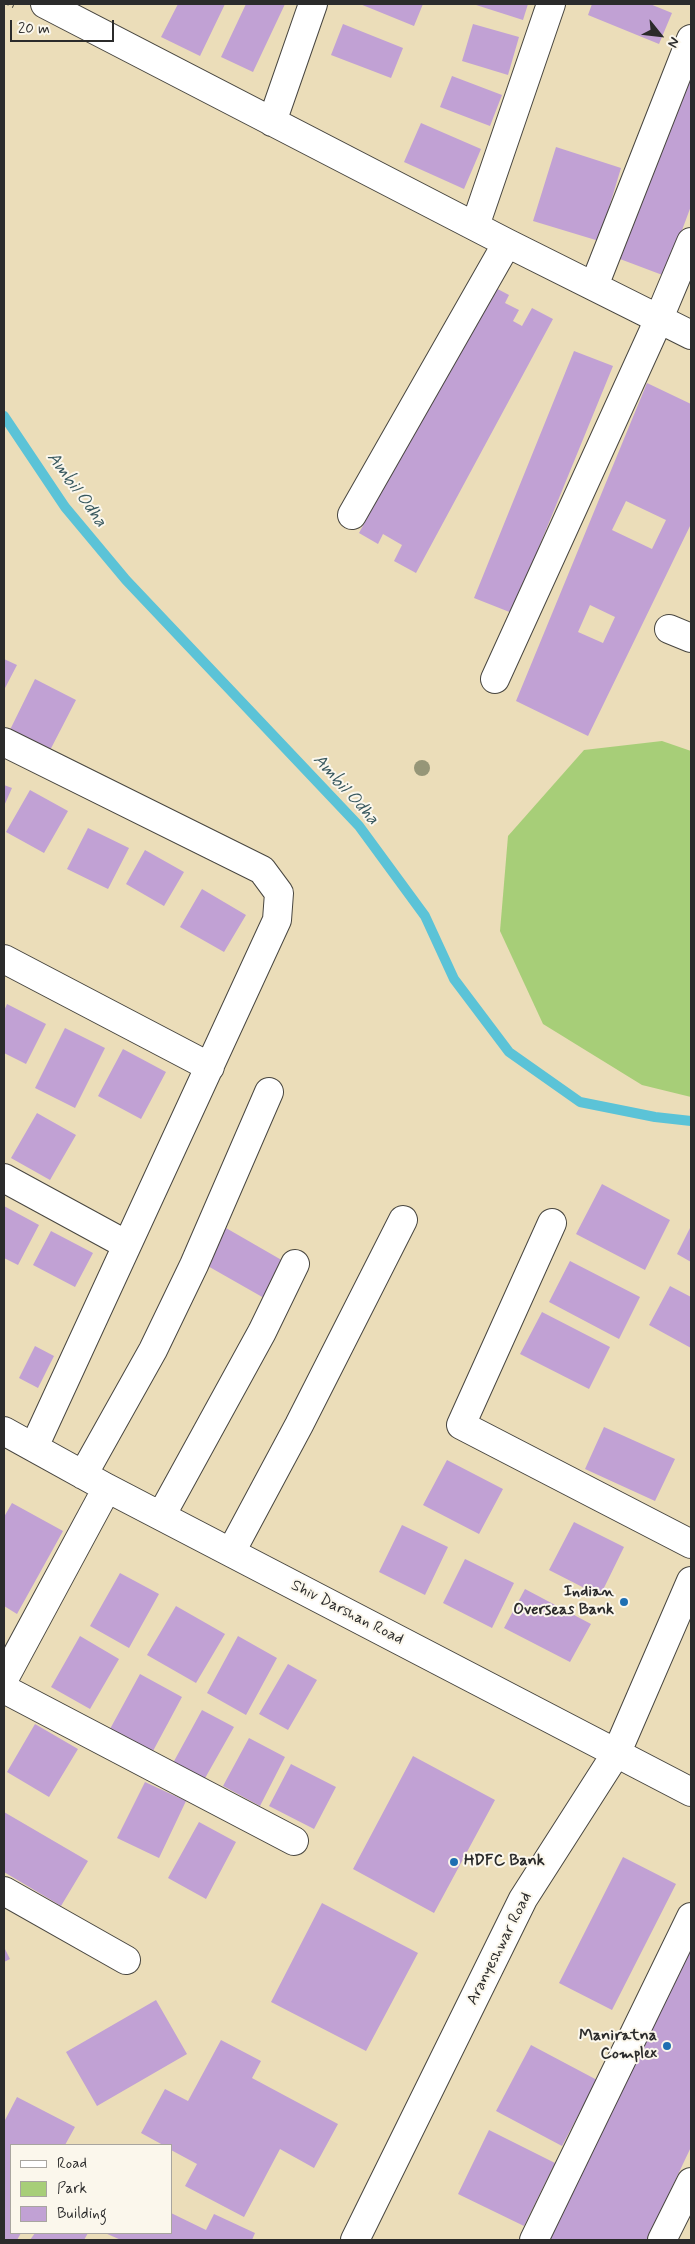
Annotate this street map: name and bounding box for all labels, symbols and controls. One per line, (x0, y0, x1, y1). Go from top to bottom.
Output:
scale bar (12, 10, 116, 42)
north arrow (635, 10, 685, 60)
text: 20 m (18, 19, 50, 39)
text: N (663, 34, 683, 51)
water label: Ambil Odha (41, 448, 111, 532)
water label: Ambil Odha (308, 750, 382, 830)
street label: Shiv Darshan Road (288, 1576, 406, 1650)
place label: Indian Overseas Bank (513, 1583, 614, 1621)
marker: Indian Overseas Bank (618, 1596, 630, 1608)
place label: HDFC Bank (464, 1852, 545, 1872)
marker: HDFC Bank (448, 1856, 460, 1868)
street label: Aranyeshwar Road (463, 1890, 537, 2008)
place label: Maniratna Complex (579, 2027, 657, 2065)
marker: Maniratna Complex (661, 2040, 673, 2052)
legend (10, 2144, 172, 2234)
text: Road (57, 2154, 87, 2174)
text: Park (57, 2179, 87, 2199)
text: Building (57, 2204, 107, 2224)

